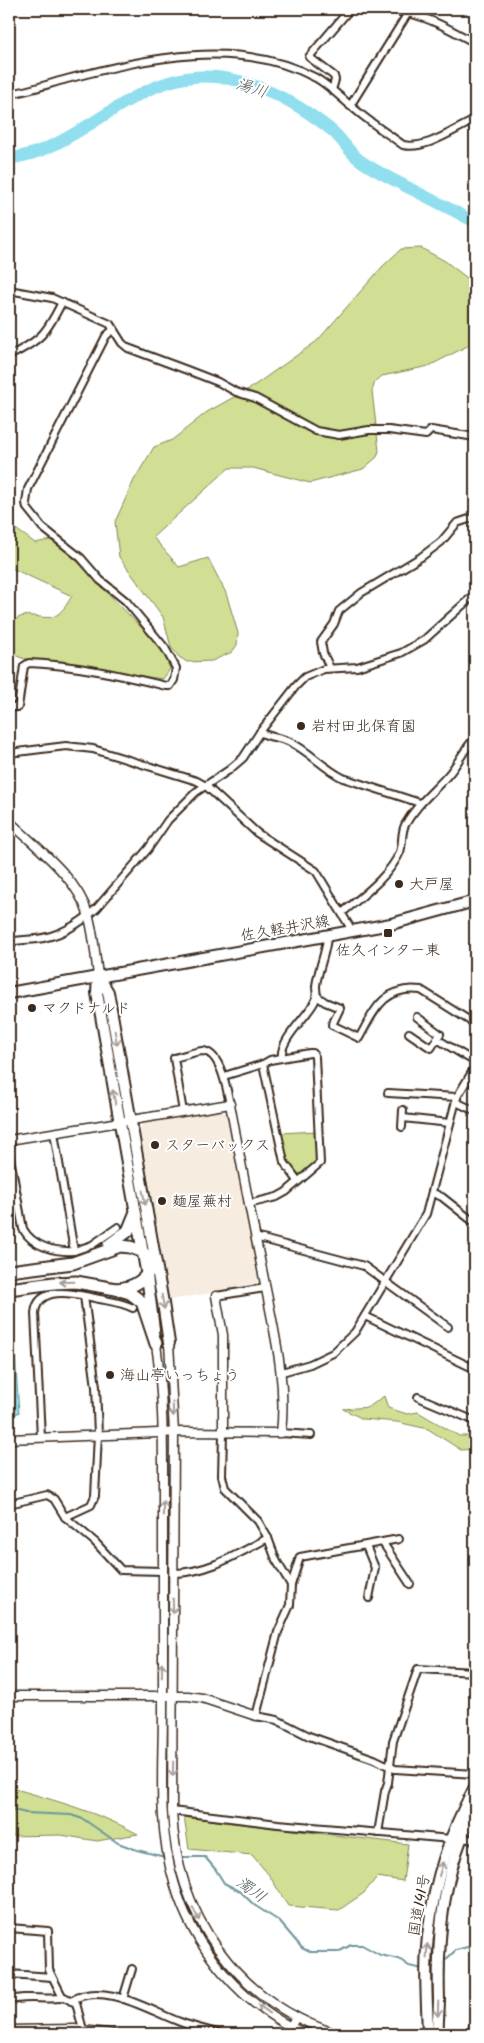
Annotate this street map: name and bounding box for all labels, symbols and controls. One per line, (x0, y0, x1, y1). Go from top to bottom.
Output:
water label: 湯川 (232, 72, 271, 105)
place label: 岩村田北保育園 (311, 715, 416, 739)
marker: 岩村田北保育園 (295, 720, 307, 732)
place label: 大戸屋 (409, 873, 454, 897)
marker: 大戸屋 (393, 878, 405, 890)
street label: 佐久軽井沢線 (239, 909, 332, 949)
marker: 佐久インター東 (382, 927, 394, 939)
place label: 佐久インター東 (336, 939, 440, 963)
place label: マクドナルド (42, 997, 131, 1021)
marker: マクドナルド (26, 1002, 38, 1014)
one-way arrow (111, 1030, 121, 1046)
one-way arrow (109, 1090, 119, 1106)
place label: スターバックス (165, 1134, 270, 1158)
marker: スターバックス (149, 1139, 161, 1151)
one-way arrow (139, 1190, 149, 1206)
place label: 麺屋蕪村 (172, 1190, 232, 1214)
marker: 麺屋蕪村 (156, 1195, 168, 1207)
one-way arrow (60, 1278, 76, 1287)
one-way arrow (158, 1294, 168, 1310)
place label: 海山亭いっちょう (120, 1364, 240, 1388)
marker: 海山亭いっちょう (104, 1369, 116, 1381)
one-way arrow (168, 1401, 177, 1417)
one-way arrow (158, 1500, 168, 1516)
one-way arrow (168, 1598, 178, 1614)
one-way arrow (157, 1663, 167, 1679)
one-way arrow (168, 1760, 178, 1776)
one-way arrow (436, 1862, 446, 1878)
water label: 濁川 (231, 1871, 271, 1910)
street label: 国道141号 (403, 1872, 437, 1938)
one-way arrow (191, 1906, 201, 1921)
one-way arrow (423, 1943, 432, 1959)
one-way arrow (434, 2001, 443, 2017)
one-way arrow (257, 2004, 271, 2014)

